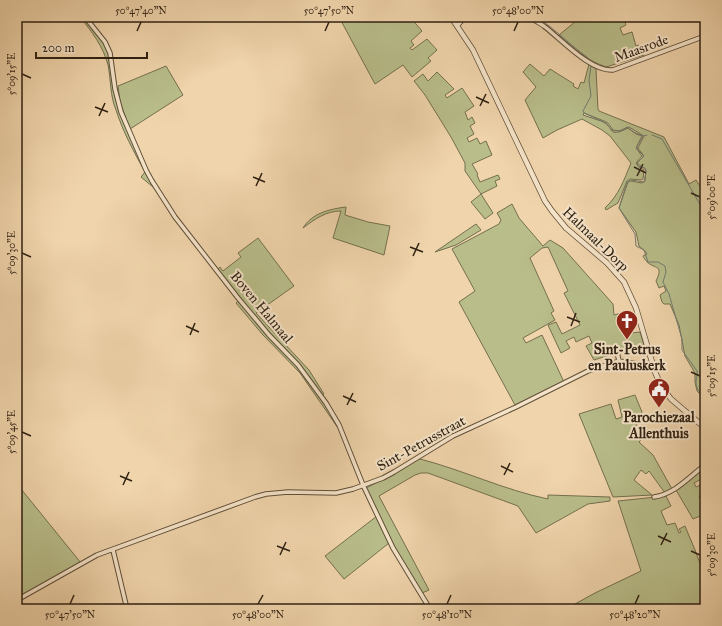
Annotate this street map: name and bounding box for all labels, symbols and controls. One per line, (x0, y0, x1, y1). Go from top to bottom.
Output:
text: 50°47'40"N (115, 5, 167, 17)
text: 50°47'50"N (304, 5, 355, 17)
text: 50°48'00"N (492, 5, 545, 17)
street label: Maasrode (612, 31, 671, 66)
scale bar (36, 34, 147, 60)
text: 200 m (42, 41, 75, 55)
text: 5°09'15"E (6, 53, 18, 95)
text: 5°09'00"E (706, 174, 718, 220)
street label: Halmaal-Dorp (559, 204, 632, 275)
text: 5°09'30"E (6, 231, 18, 275)
street label: Boven Halmaal (227, 268, 297, 347)
church icon: Sint-Petrus en Pauluskerk (614, 308, 640, 341)
place label: Sint-Petrus en Pauluskerk (588, 341, 666, 374)
text: 5°09'15"E (706, 355, 718, 397)
public building icon: Parochiezaal Allenthuis (646, 376, 672, 409)
place label: Parochiezaal Allenthuis (623, 409, 696, 442)
text: 5°09'45"E (6, 410, 18, 454)
street label: Sint-Petrusstraat (374, 412, 469, 475)
text: 5°09'30"E (706, 533, 718, 577)
text: 50°47'50"N (45, 609, 96, 621)
text: 50°48'00"N (232, 609, 285, 621)
text: 50°48'10"N (422, 609, 473, 621)
text: 50°48'20"N (609, 609, 661, 621)

